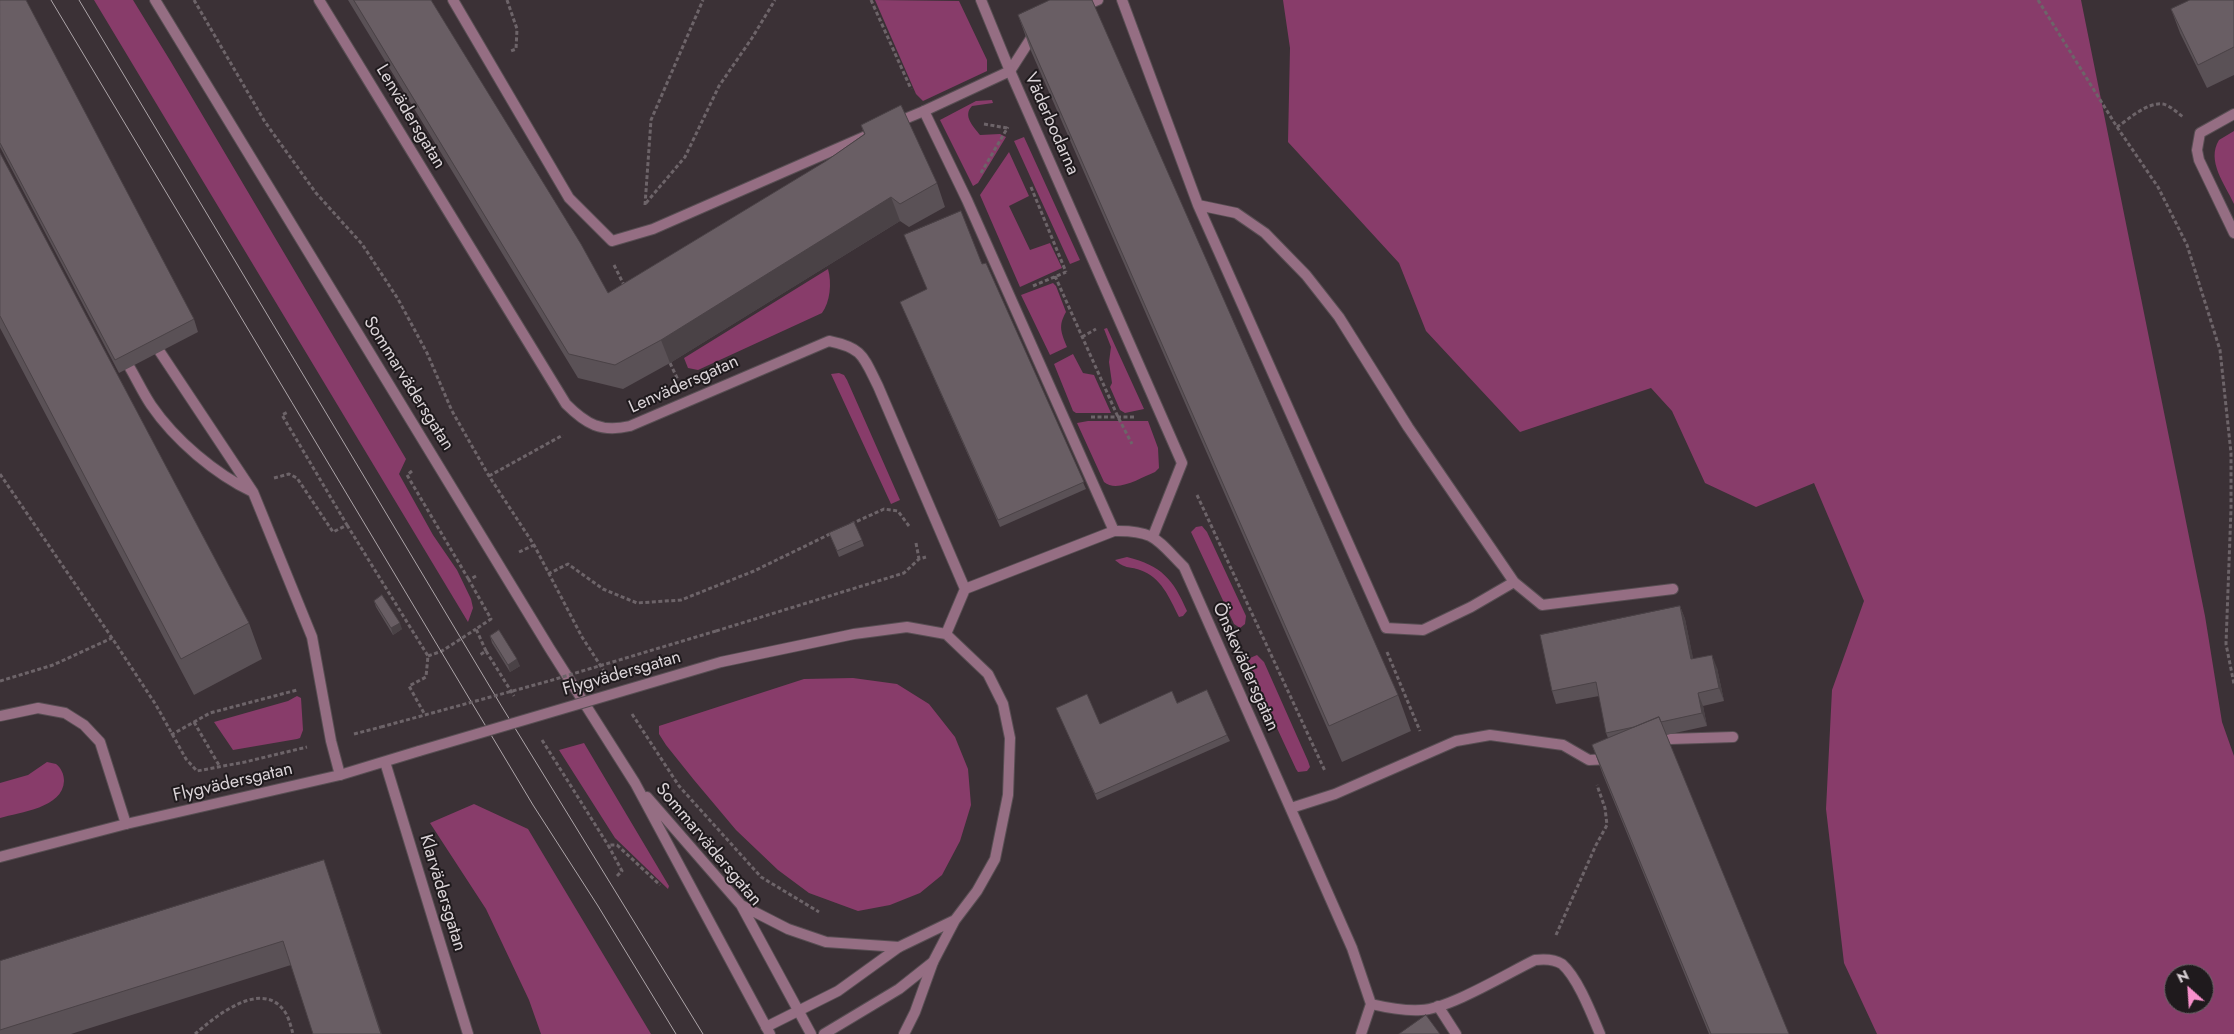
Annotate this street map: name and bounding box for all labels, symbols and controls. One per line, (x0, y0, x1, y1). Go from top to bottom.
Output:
street label: Lenvädersgatan (370, 61, 450, 173)
street label: Väderbodarna (1019, 70, 1083, 178)
street label: Sommarvädersgatan (358, 313, 458, 455)
street label: Lenvädersgatan (626, 351, 742, 419)
street label: Önskevädersgatan (1207, 599, 1283, 735)
street label: Flygvädersgatan (560, 647, 684, 701)
street label: Flygvädersgatan (171, 759, 295, 807)
street label: Sommarvädersgatan (650, 779, 766, 911)
street label: Klarvädersgatan (414, 832, 470, 954)
north arrow (2164, 964, 2214, 1014)
text: N (2173, 965, 2192, 988)

